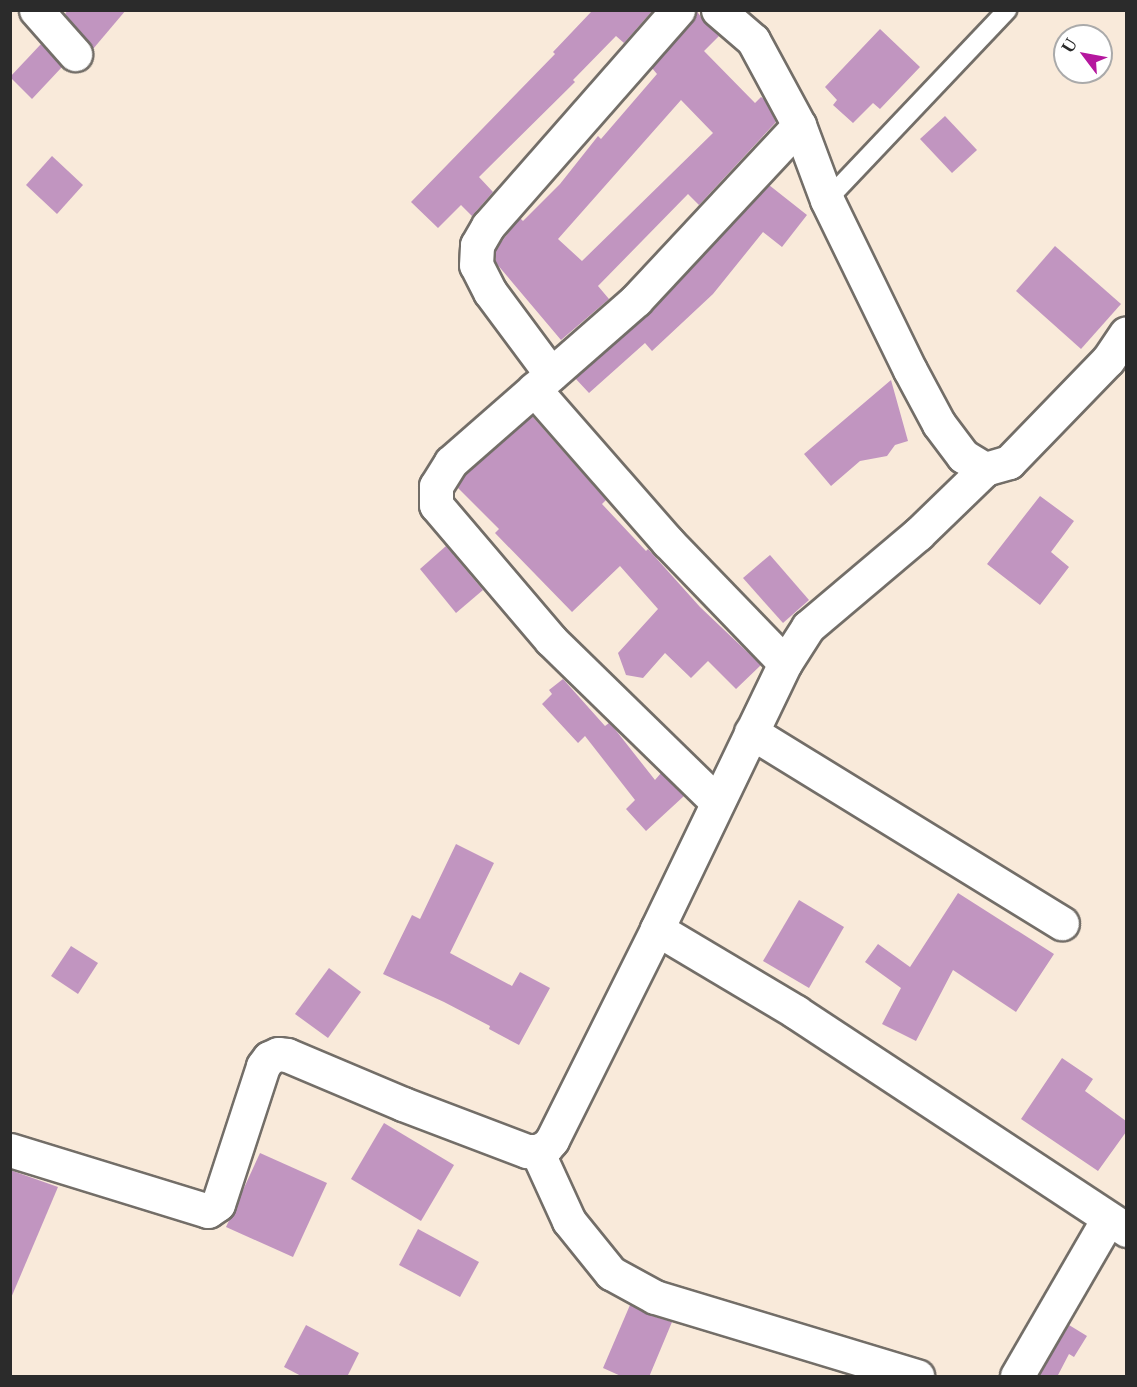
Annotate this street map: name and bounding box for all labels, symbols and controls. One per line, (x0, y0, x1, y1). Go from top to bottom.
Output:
north arrow (1053, 24, 1113, 84)
text: U (1058, 35, 1081, 56)

